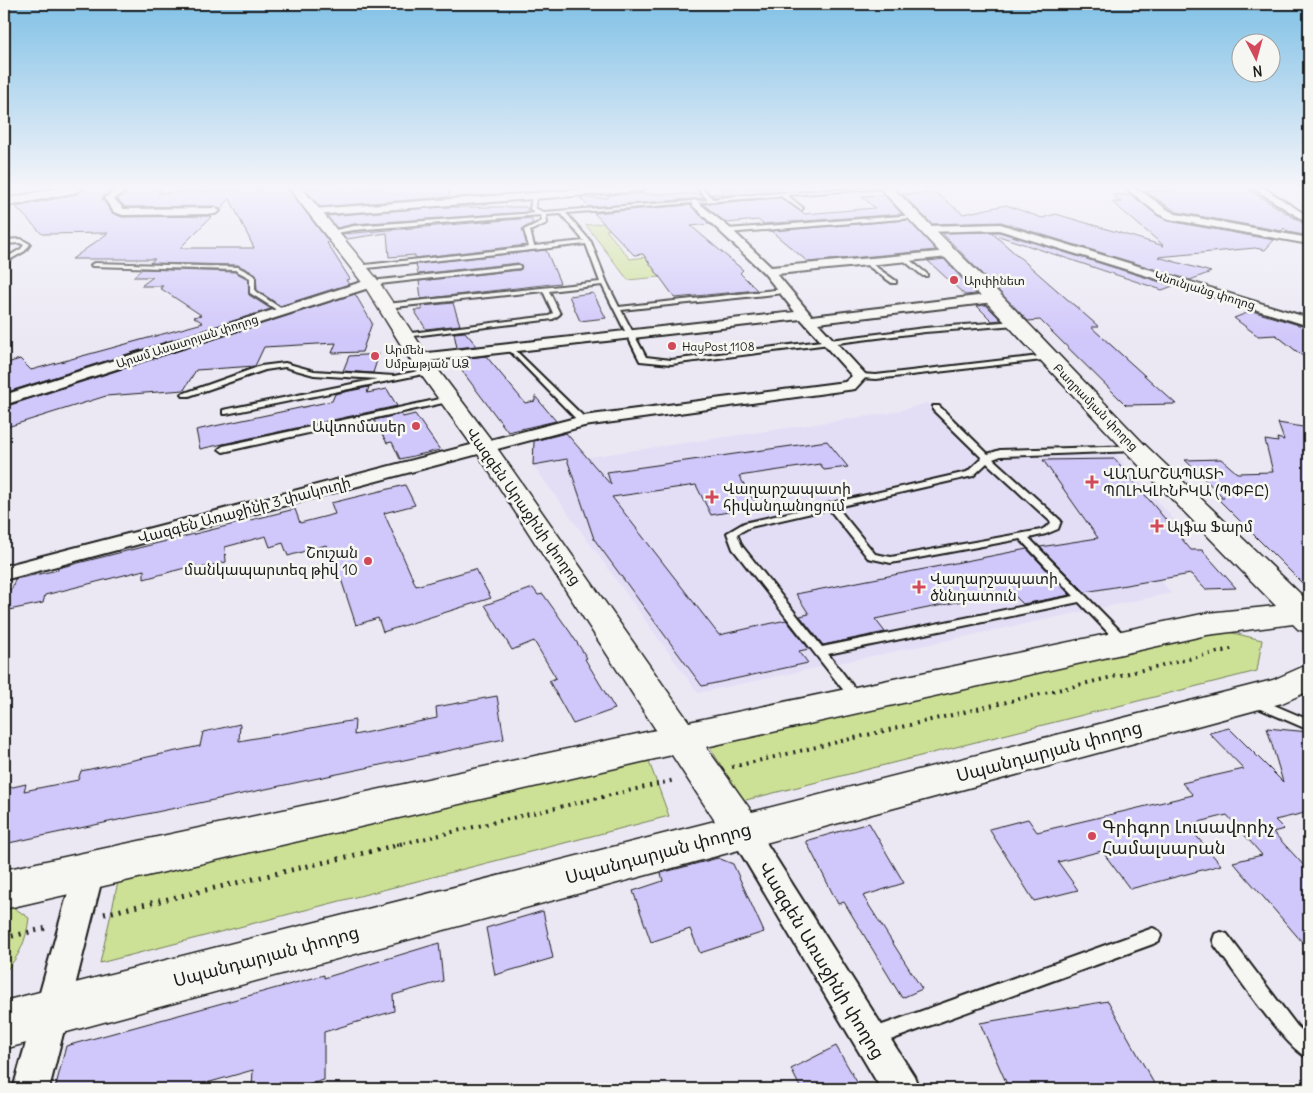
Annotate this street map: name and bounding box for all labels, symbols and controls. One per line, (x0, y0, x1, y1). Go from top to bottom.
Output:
north arrow (1230, 32, 1280, 82)
text: N (1252, 61, 1263, 80)
street label: Կնունյանց փողոց (1153, 268, 1257, 312)
place label: Արփինետ (964, 273, 1025, 288)
marker: Արփինետ (948, 274, 960, 286)
street label: Արամ Ասատրյան փողոց (114, 311, 260, 371)
place label: HayPost 1108 (682, 339, 755, 354)
marker: HayPost 1108 (666, 340, 678, 352)
place label: Արմեն Սմբաթյան ԱՁ (385, 342, 469, 371)
marker: Արմեն Սմբաթյան ԱՁ (369, 350, 381, 362)
street label: Բաղրամյան փողոց (1050, 360, 1142, 454)
place label: Ավտոմասեր (312, 417, 406, 436)
marker: Ավտոմասեր (410, 420, 422, 432)
street label: Վազգեն Արաջինի փողոց (462, 423, 586, 589)
place label: ՎԱՂԱՐՇԱՊԱՏԻ ՊՈԼԻԿԼԻՆԻԿԱ (ՊՓԲԸ) (1103, 464, 1269, 500)
street label: Վազգեն Առաջինի 3 փակուղի (135, 472, 353, 548)
marker: ՎԱՂԱՐՇԱՊԱՏԻ ՊՈԼԻԿԼԻՆԻԿԱ (ՊՓԲԸ) (1085, 475, 1099, 489)
place label: Վաղարշապատի հիվանդանոցում (723, 479, 851, 515)
marker: Վաղարշապատի հիվանդանոցում (705, 490, 719, 504)
place label: Ալֆա Ֆարմ (1167, 517, 1253, 536)
marker: Ալֆա Ֆարմ (1151, 520, 1163, 532)
place label: Շուշան մանկապարտեզ թիվ 10 (184, 543, 358, 579)
marker: Շուշան մանկապարտեզ թիվ 10 (362, 555, 374, 567)
place label: Վաղարշապատի ծննդատուն (930, 569, 1058, 605)
marker: Վաղարշապատի ծննդատուն (912, 580, 926, 594)
street label: Սպանդարյան փողոց (954, 715, 1144, 787)
place label: Գրիգոր Լուսավորիչ Համալսարան (1102, 815, 1274, 859)
street label: Սպանդարյան փողոց (563, 817, 753, 889)
marker: Գրիգոր Լուսավորիչ Համալսարան (1086, 830, 1098, 842)
street label: Վազգեն Առաջինի փողոց (754, 857, 890, 1063)
street label: Սպանդարյան փողոց (171, 920, 361, 992)

